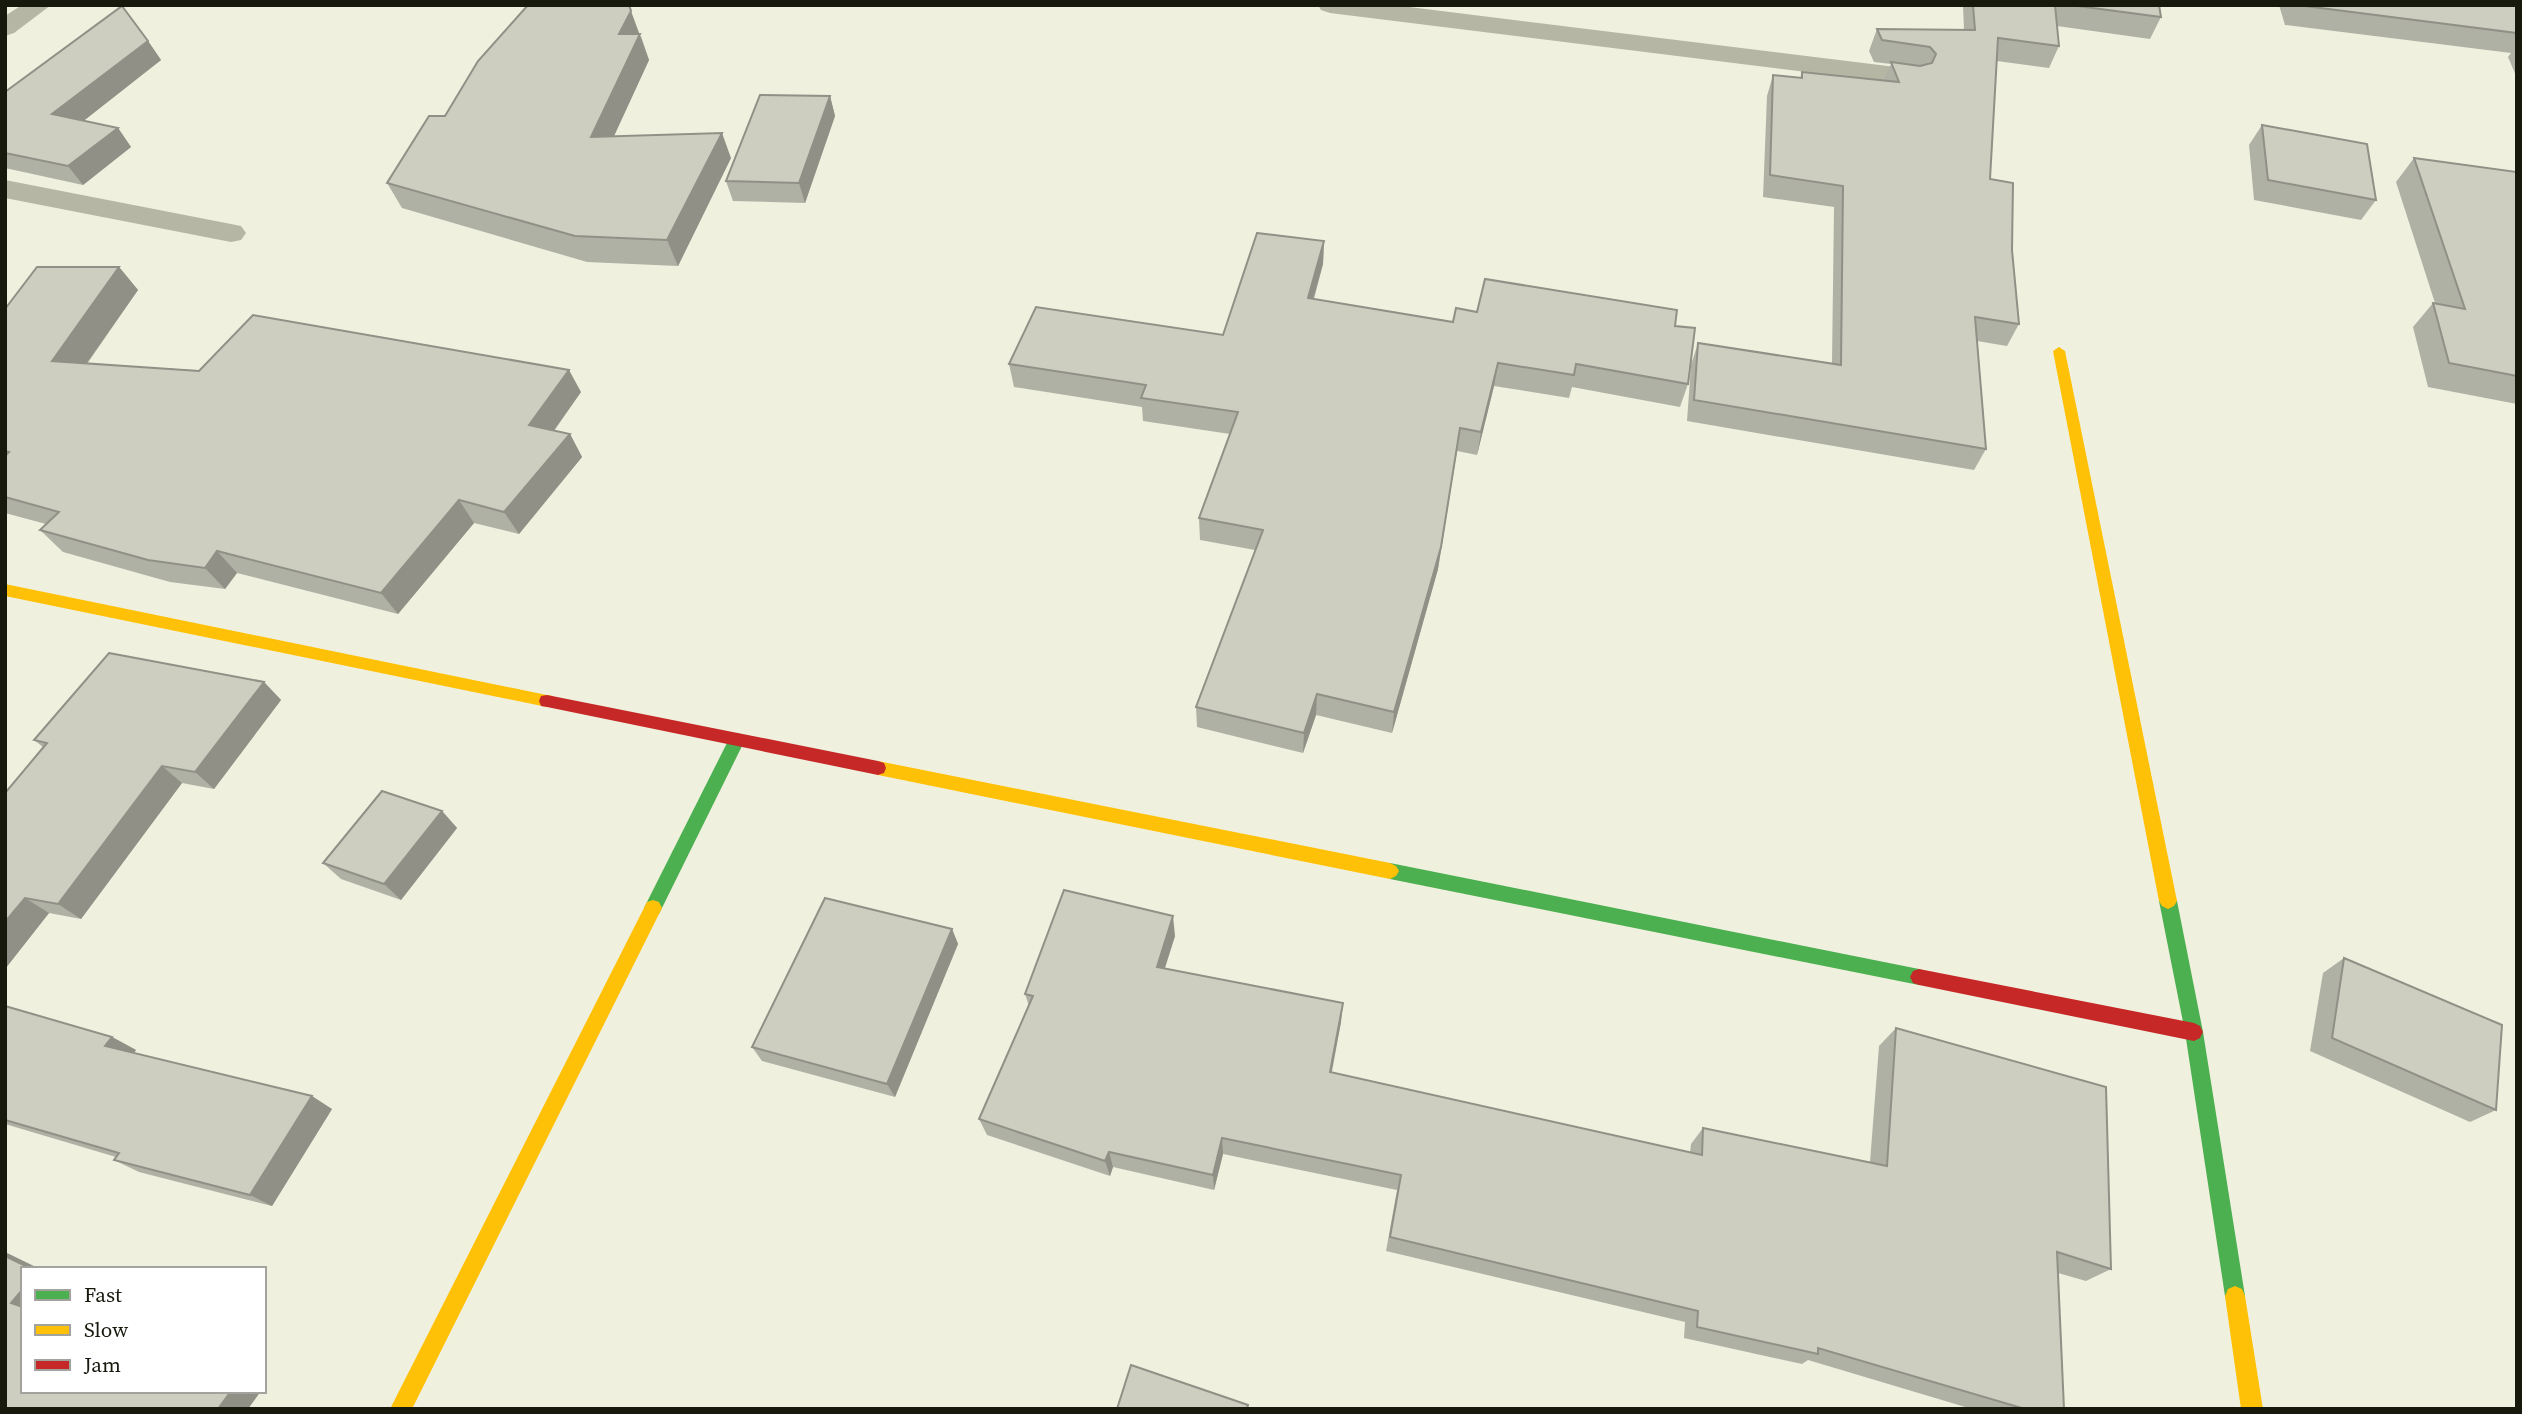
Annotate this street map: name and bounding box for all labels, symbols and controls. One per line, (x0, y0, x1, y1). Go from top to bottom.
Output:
legend (21, 1267, 266, 1393)
text: Fast (84, 1280, 122, 1309)
text: Slow (84, 1315, 128, 1344)
text: Jam (83, 1350, 121, 1379)

